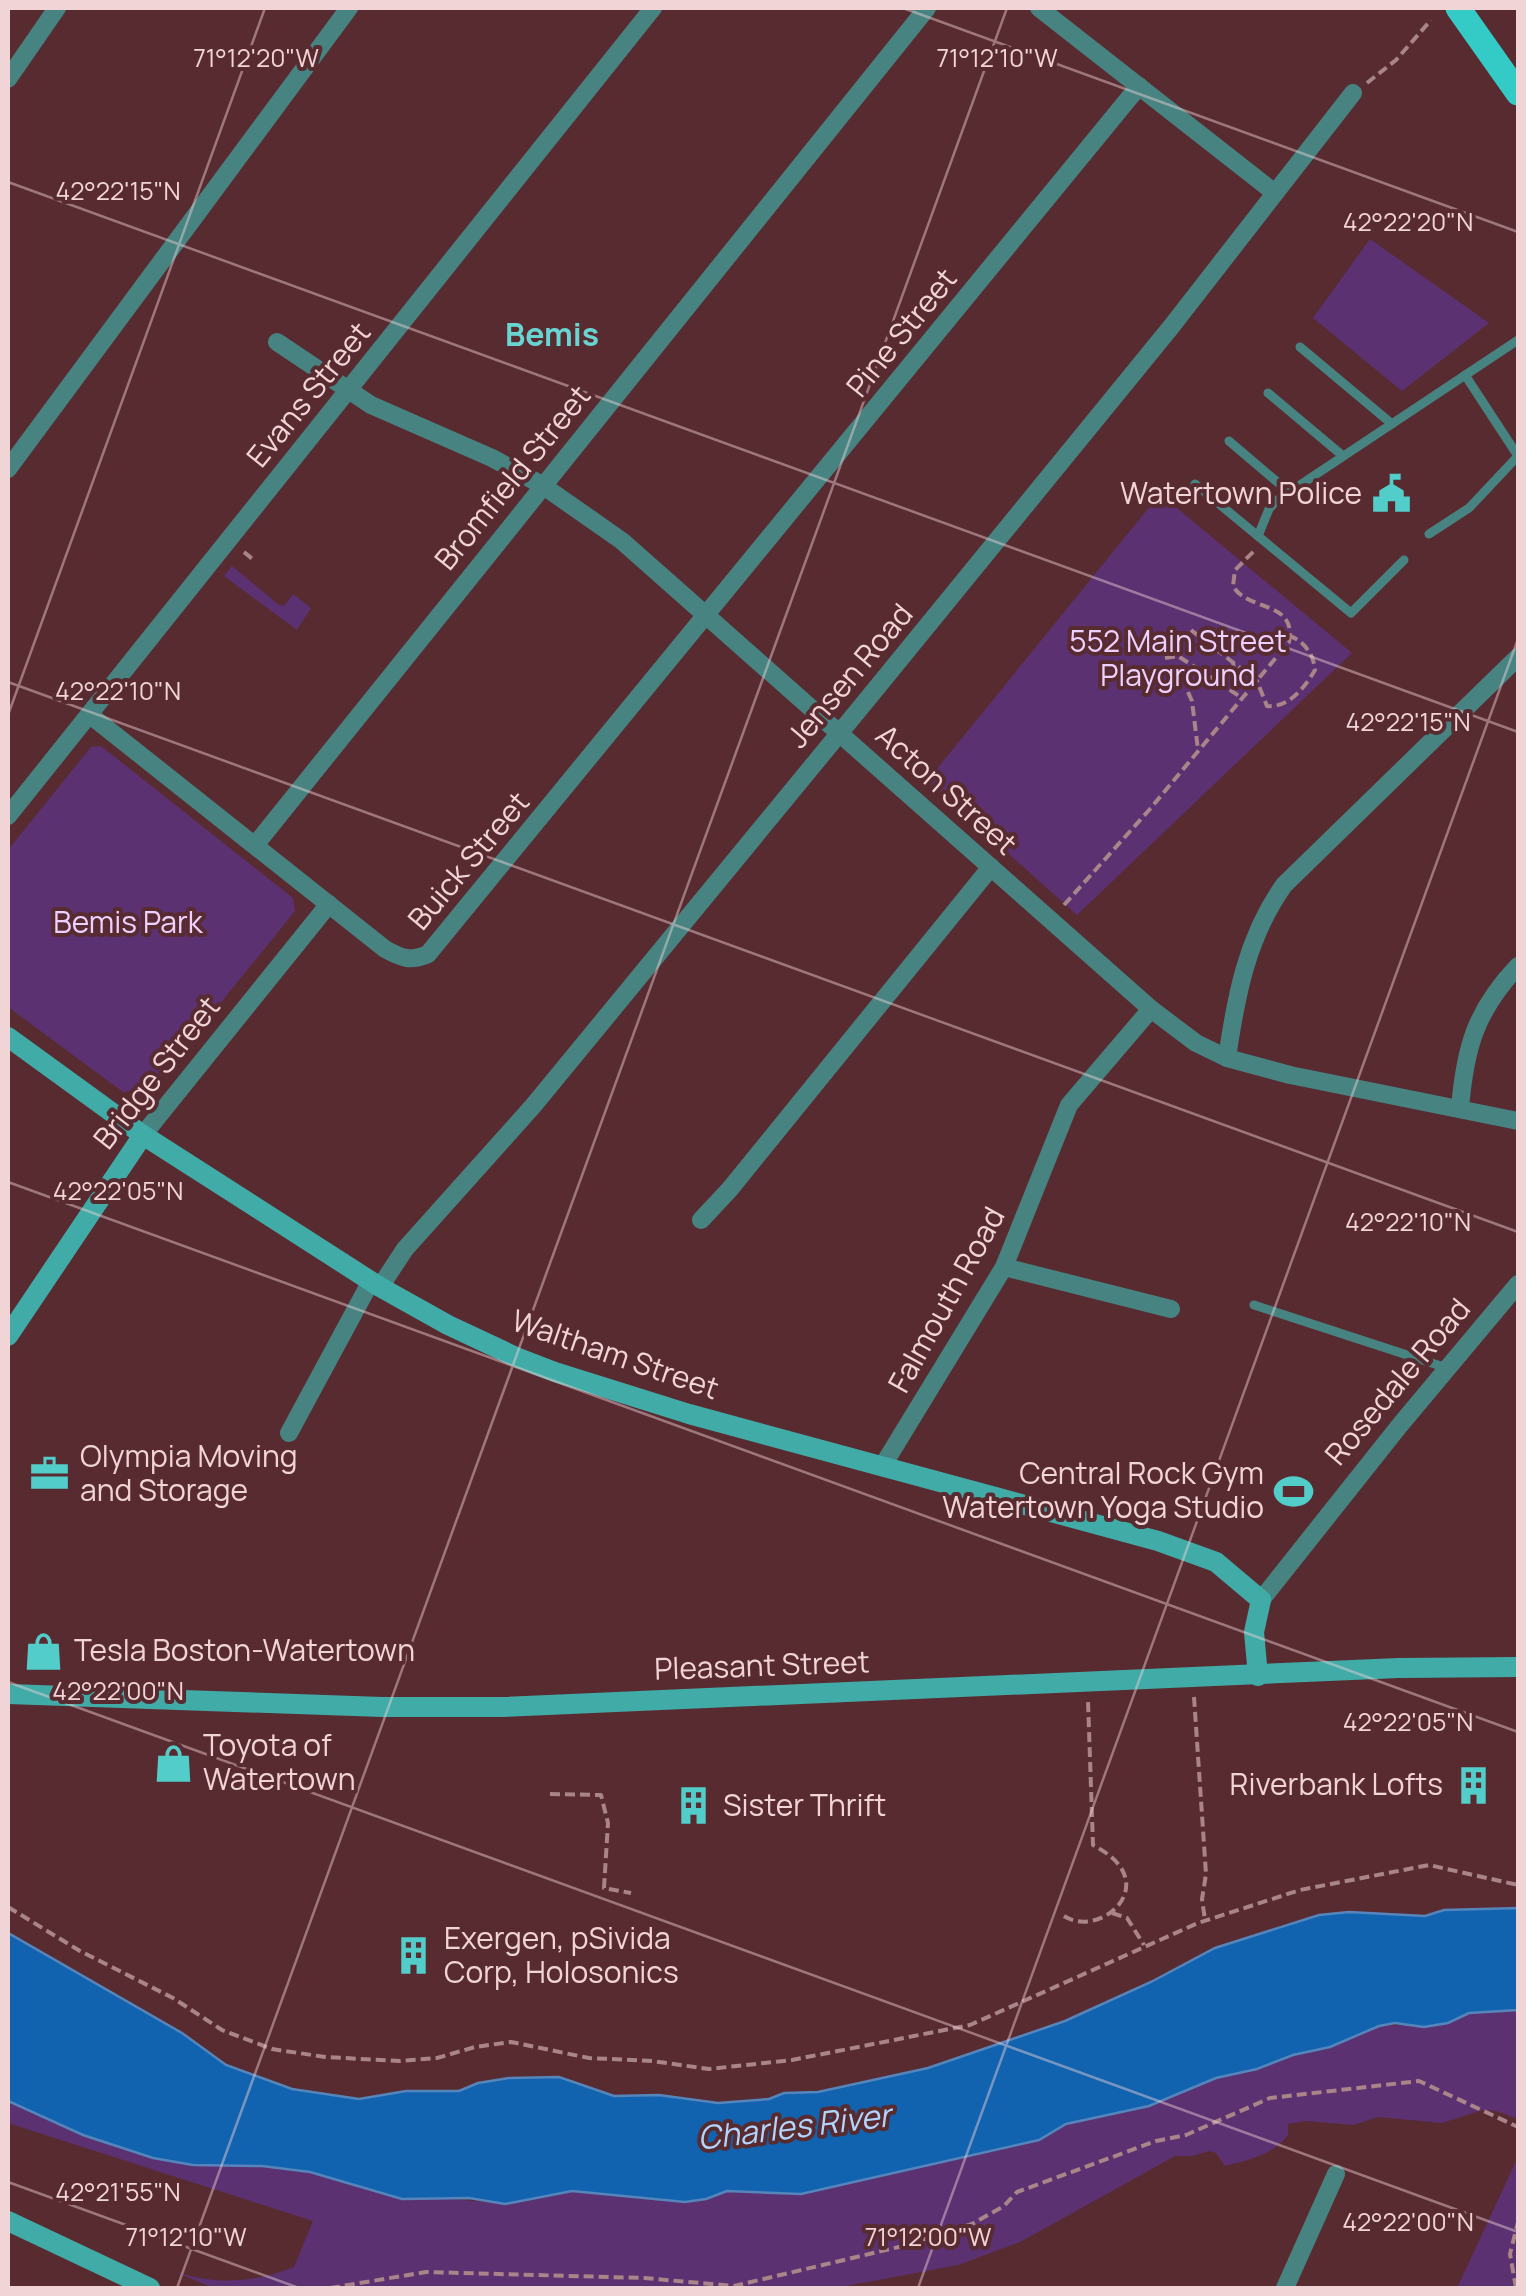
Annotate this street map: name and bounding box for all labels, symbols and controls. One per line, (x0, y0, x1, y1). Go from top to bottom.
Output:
text: 71°12'20"W (193, 40, 319, 75)
text: 71°12'10"W (936, 40, 1058, 75)
text: 42°22'15"N (55, 173, 181, 208)
text: 42°22'20"N (1343, 204, 1473, 239)
street label: Pine Street (836, 259, 965, 405)
district label: Bemis (505, 312, 599, 356)
street label: Evans Street (237, 313, 379, 475)
street label: Bromfield Street (425, 376, 599, 578)
place label: Watertown Police (1120, 472, 1362, 513)
public building icon: Watertown Police (1371, 473, 1413, 515)
street label: Jensen Road (776, 594, 921, 756)
park label: 552 Main Street Playground (1069, 620, 1287, 695)
text: 42°22'10"N (55, 673, 181, 708)
text: 42°22'15"N (1345, 704, 1471, 739)
street label: Acton Street (868, 715, 1026, 863)
street label: Buick Street (398, 782, 538, 938)
park label: Bemis Park (53, 901, 204, 942)
street label: Bridge Street (83, 987, 228, 1157)
text: 42°22'05"N (53, 1173, 183, 1208)
street label: Falmouth Road (878, 1199, 1014, 1399)
text: 42°22'10"N (1345, 1204, 1471, 1239)
street label: Rosedale Road (1315, 1289, 1479, 1473)
street label: Waltham Street (506, 1299, 724, 1408)
place label: Olympia Moving and Storage (80, 1435, 298, 1510)
place label: Central Rock Gym Watertown Yoga Studio (942, 1452, 1264, 1527)
office icon: Olympia Moving and Storage (29, 1453, 71, 1495)
sports icon: Central Rock Gym Watertown Yoga Studio (1273, 1470, 1315, 1512)
place label: Tesla Boston-Watertown (74, 1629, 415, 1670)
shop icon: Tesla Boston-Watertown (23, 1630, 65, 1672)
street label: Pleasant Street (654, 1640, 870, 1689)
text: 42°22'00"N (52, 1673, 184, 1708)
text: 42°22'05"N (1343, 1704, 1473, 1739)
place label: Toyota of Watertown (203, 1724, 356, 1799)
shop icon: Toyota of Watertown (152, 1742, 194, 1784)
place label: Riverbank Lofts (1230, 1763, 1443, 1804)
building icon: Riverbank Lofts (1452, 1764, 1494, 1806)
place label: Sister Thrift (723, 1784, 886, 1825)
building icon: Sister Thrift (672, 1785, 714, 1827)
place label: Exergen, pSivida Corp, Holosonics (444, 1917, 679, 1992)
building icon: Exergen, pSivida Corp, Holosonics (393, 1935, 435, 1977)
water label: Charles River (695, 2092, 897, 2160)
text: 42°21'55"N (55, 2174, 181, 2209)
text: 42°22'00"N (1342, 2204, 1474, 2239)
text: 71°12'10"W (125, 2219, 247, 2254)
text: 71°12'00"W (865, 2219, 991, 2254)

